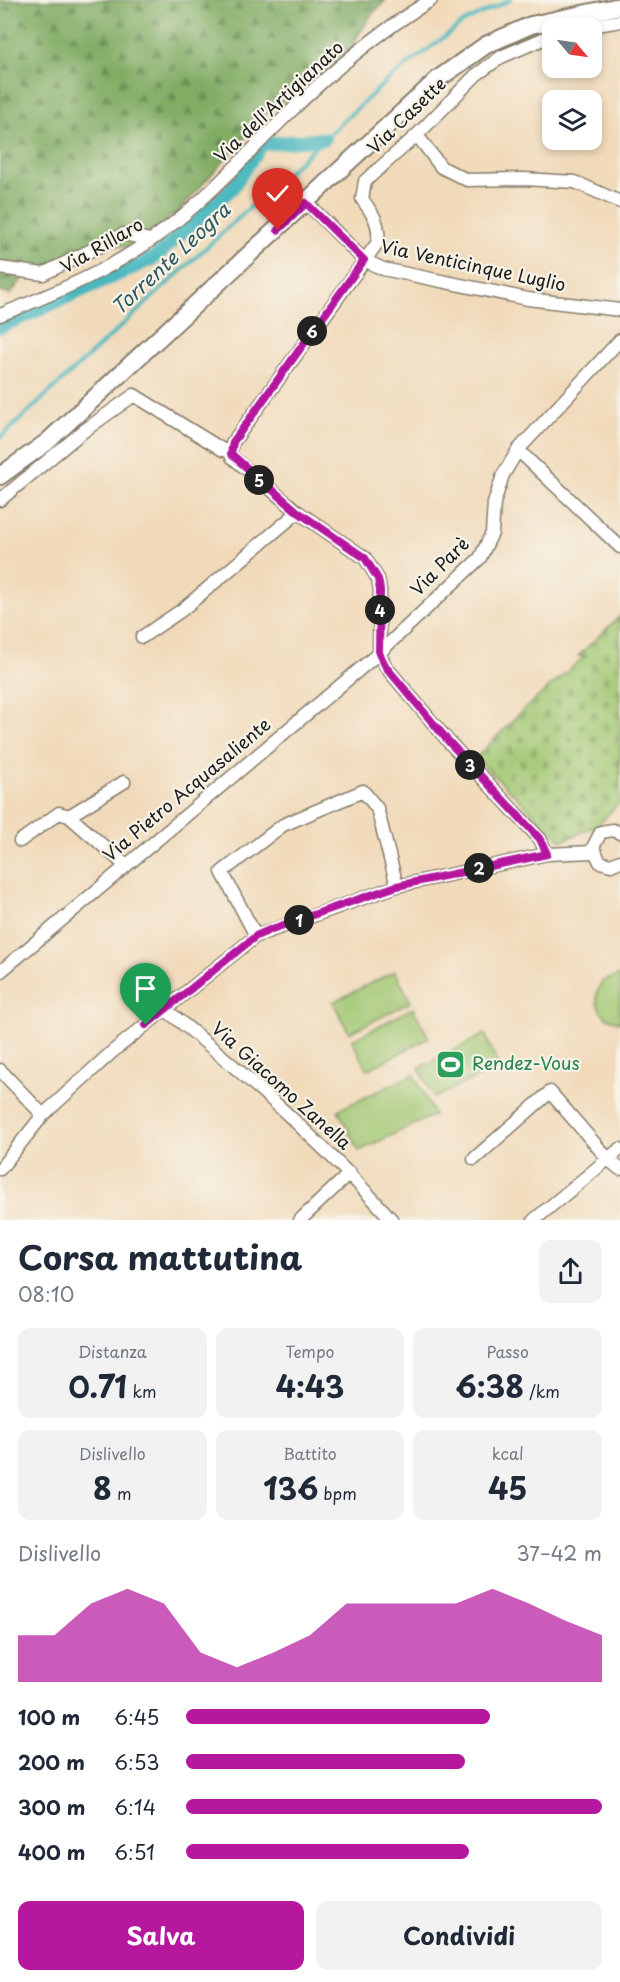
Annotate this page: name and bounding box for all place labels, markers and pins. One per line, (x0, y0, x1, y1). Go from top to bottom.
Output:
pin (252, 168, 303, 230)
pin: 6 (297, 316, 327, 346)
pin: 5 (244, 465, 274, 495)
pin: 4 (365, 595, 395, 625)
pin: 3 (455, 750, 485, 780)
pin: 2 (464, 853, 494, 883)
pin: 1 (284, 905, 314, 935)
pin (120, 963, 171, 1025)
sports icon: Rendez-Vous (435, 1048, 467, 1080)
place label: Rendez-Vous (472, 1049, 580, 1076)

